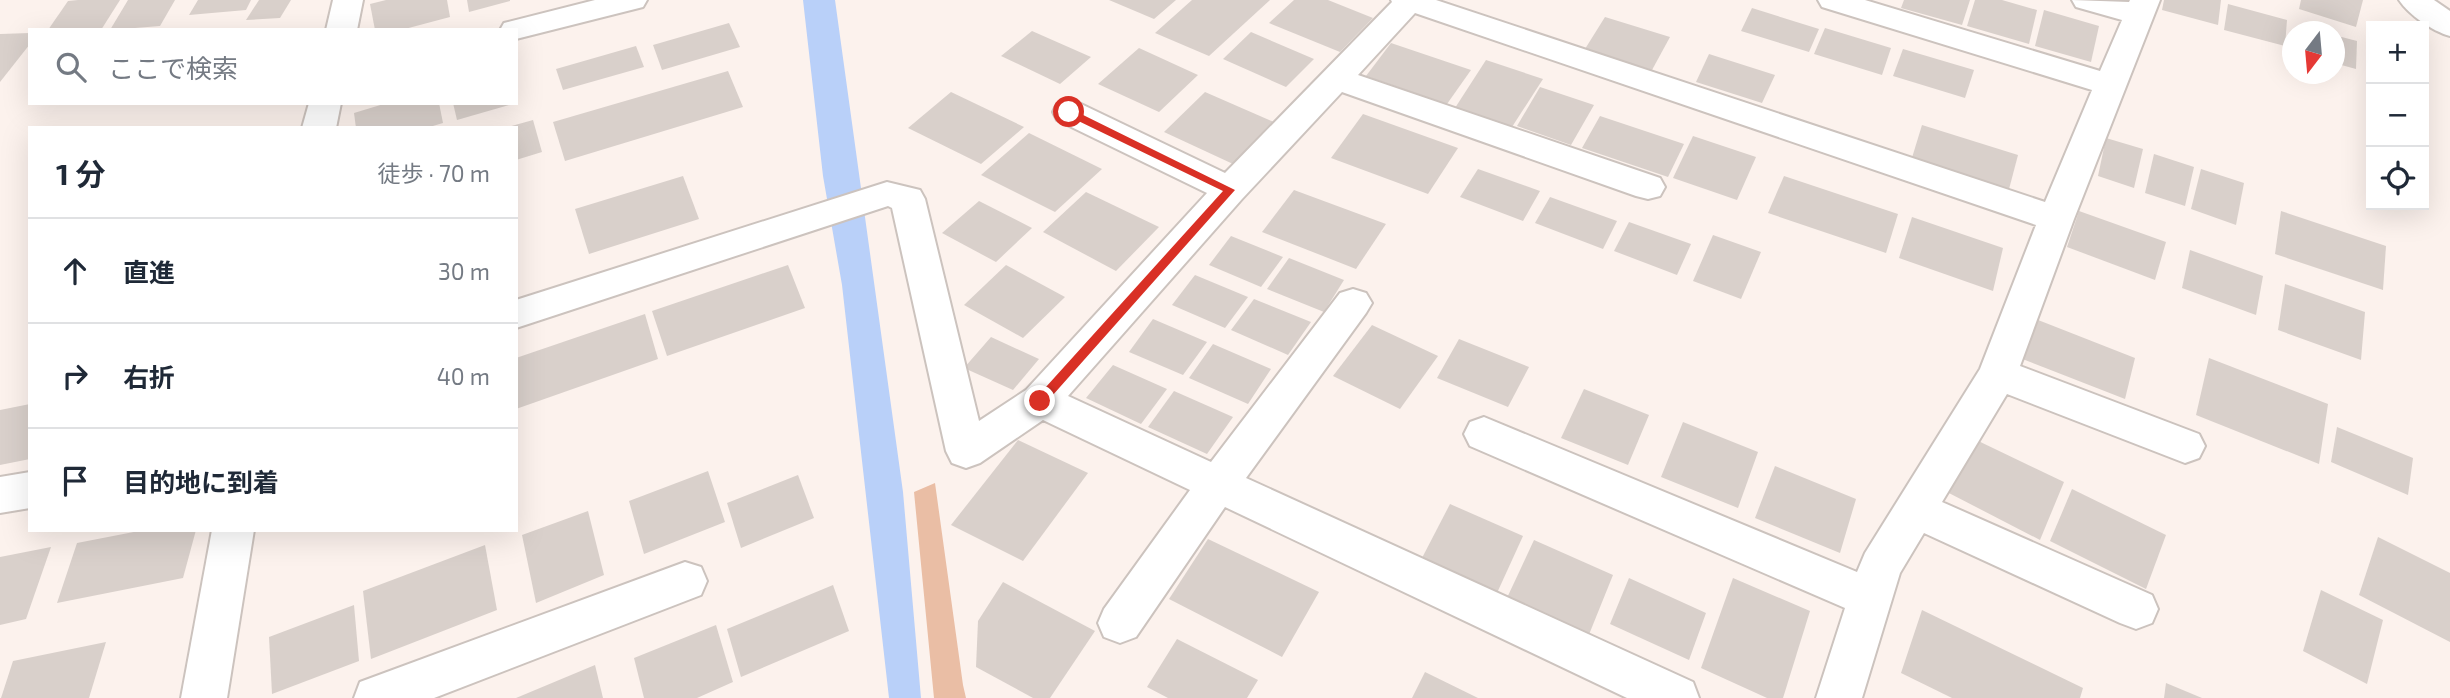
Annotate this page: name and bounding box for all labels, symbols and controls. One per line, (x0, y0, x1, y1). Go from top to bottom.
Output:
north arrow (2282, 21, 2345, 84)
map controls (2366, 21, 2429, 210)
button: + (2366, 21, 2429, 84)
search box (28, 28, 518, 105)
icon: search (52, 48, 90, 86)
text: ここで検索 (108, 52, 238, 83)
button: − (2366, 84, 2429, 147)
route start (1053, 96, 1084, 127)
button: locate (2366, 147, 2429, 210)
text: 1 分 (56, 155, 105, 191)
text: 徒歩 · 70 m (377, 159, 490, 187)
icon: ahead (56, 252, 94, 290)
text: 直進 (123, 256, 175, 287)
text: 30 m (438, 257, 490, 285)
icon: right (56, 357, 94, 395)
text: 右折 (123, 361, 175, 392)
text: 40 m (437, 362, 490, 390)
route end (1024, 385, 1055, 416)
icon: arrive (56, 462, 94, 500)
text: 目的地に到着 (123, 466, 279, 497)

